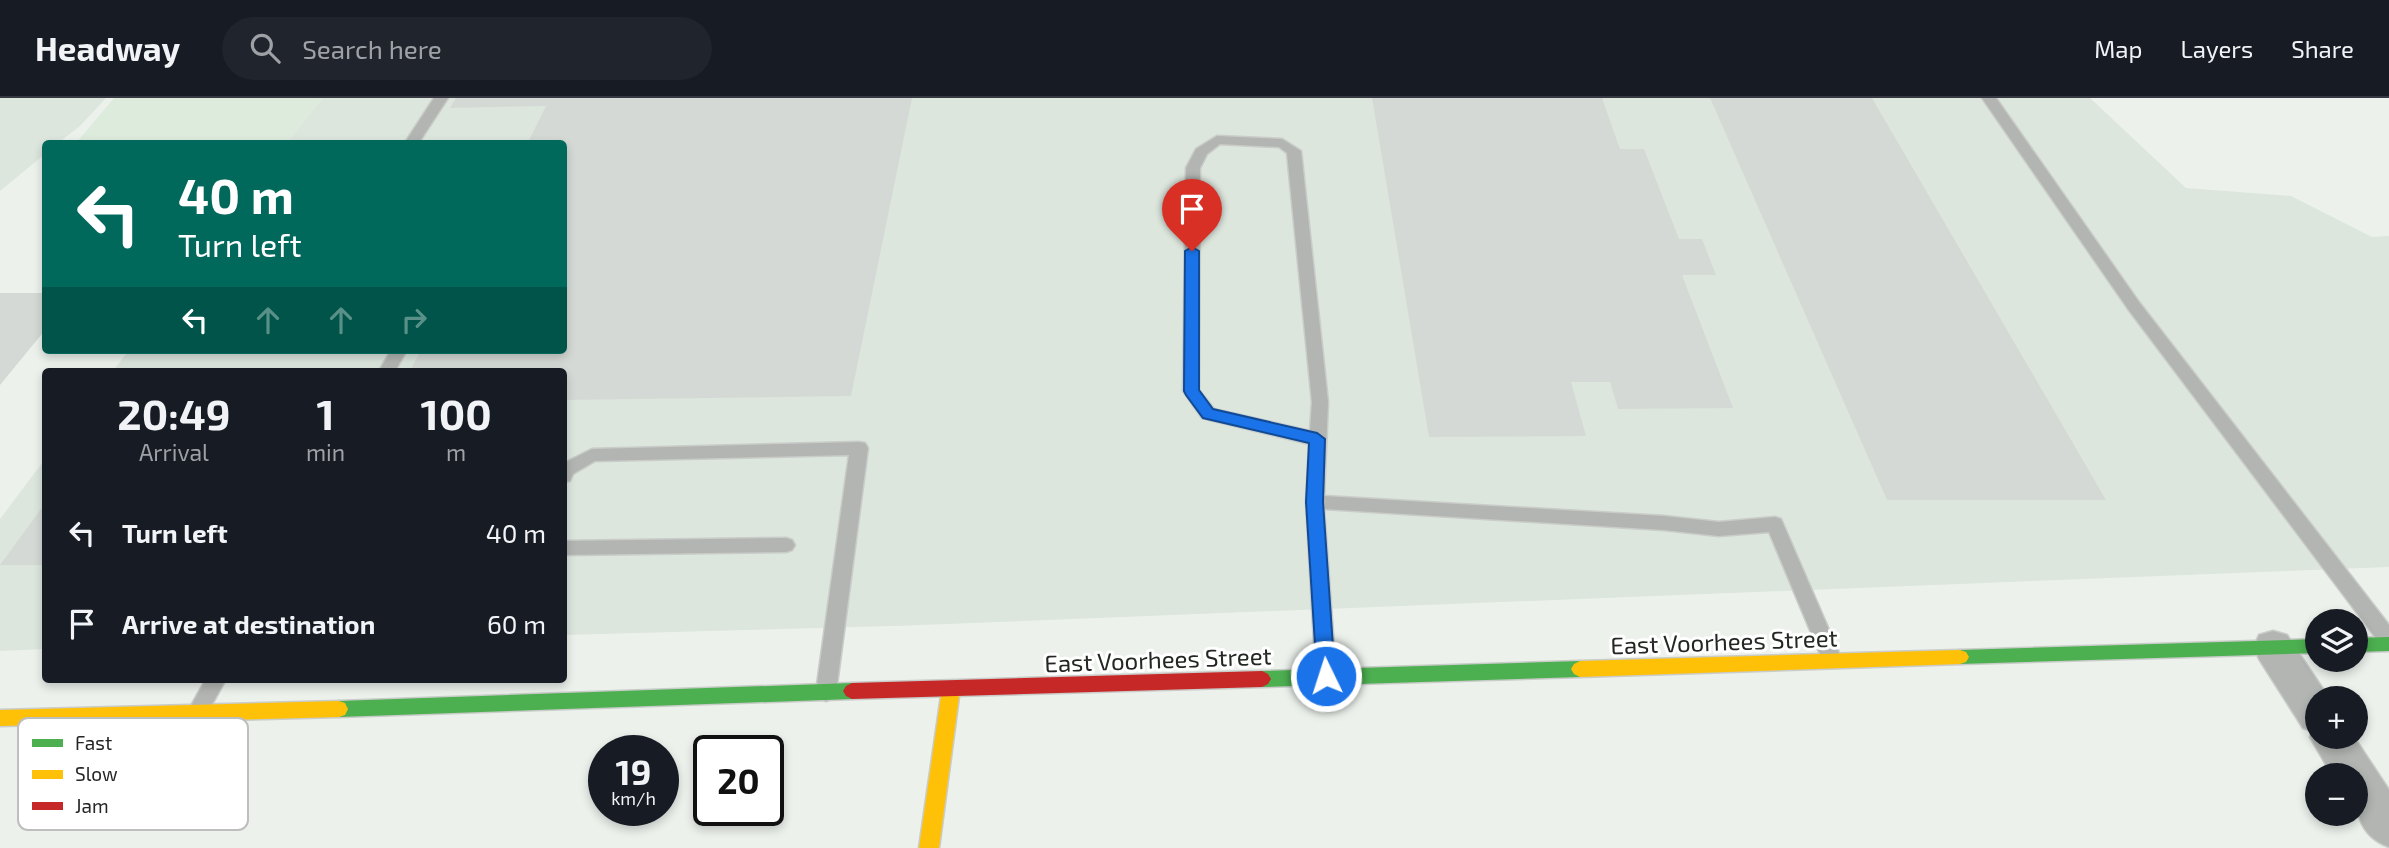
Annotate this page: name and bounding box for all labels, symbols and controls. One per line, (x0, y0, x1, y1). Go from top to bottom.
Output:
search box (222, 17, 712, 80)
text: Headway (35, 28, 180, 68)
icon: search (246, 29, 284, 67)
text: Search here (302, 33, 442, 64)
text: Map (2094, 34, 2142, 63)
text: Layers (2180, 34, 2253, 63)
text: Share (2291, 34, 2354, 63)
text: 40 m (178, 165, 294, 224)
icon: left (63, 168, 154, 259)
pin (1162, 179, 1222, 251)
icon: arrive (1173, 190, 1211, 228)
text: Turn left (178, 225, 302, 263)
icon: left (176, 301, 214, 339)
icon: ahead (249, 301, 287, 339)
icon: ahead (322, 301, 360, 339)
icon: right (395, 301, 433, 339)
text: 20:49 (117, 388, 231, 438)
text: 1 (316, 388, 335, 438)
text: 100 (420, 388, 492, 438)
text: Arrival (139, 438, 209, 466)
text: min (306, 438, 345, 466)
text: m (446, 438, 466, 466)
icon: left (63, 514, 101, 552)
text: Turn left (122, 517, 228, 548)
text: 40 m (486, 517, 546, 548)
icon: arrive (63, 605, 101, 643)
text: Arrive at destination (122, 608, 375, 639)
text: 60 m (487, 608, 546, 639)
map controls (2305, 609, 2368, 826)
button: layers (2305, 609, 2368, 672)
street label: East Voorhees Street (1610, 623, 1838, 659)
position arrow (1289, 639, 1363, 713)
street label: East Voorhees Street (1044, 641, 1272, 677)
button: + (2305, 686, 2368, 749)
legend (18, 718, 248, 830)
text: Fast (75, 731, 112, 754)
speed limit sign: 20 (693, 735, 784, 826)
text: 19 (616, 750, 651, 792)
text: Slow (75, 762, 118, 785)
button: − (2305, 763, 2368, 826)
text: km/h (611, 787, 656, 809)
text: Jam (75, 794, 109, 817)

